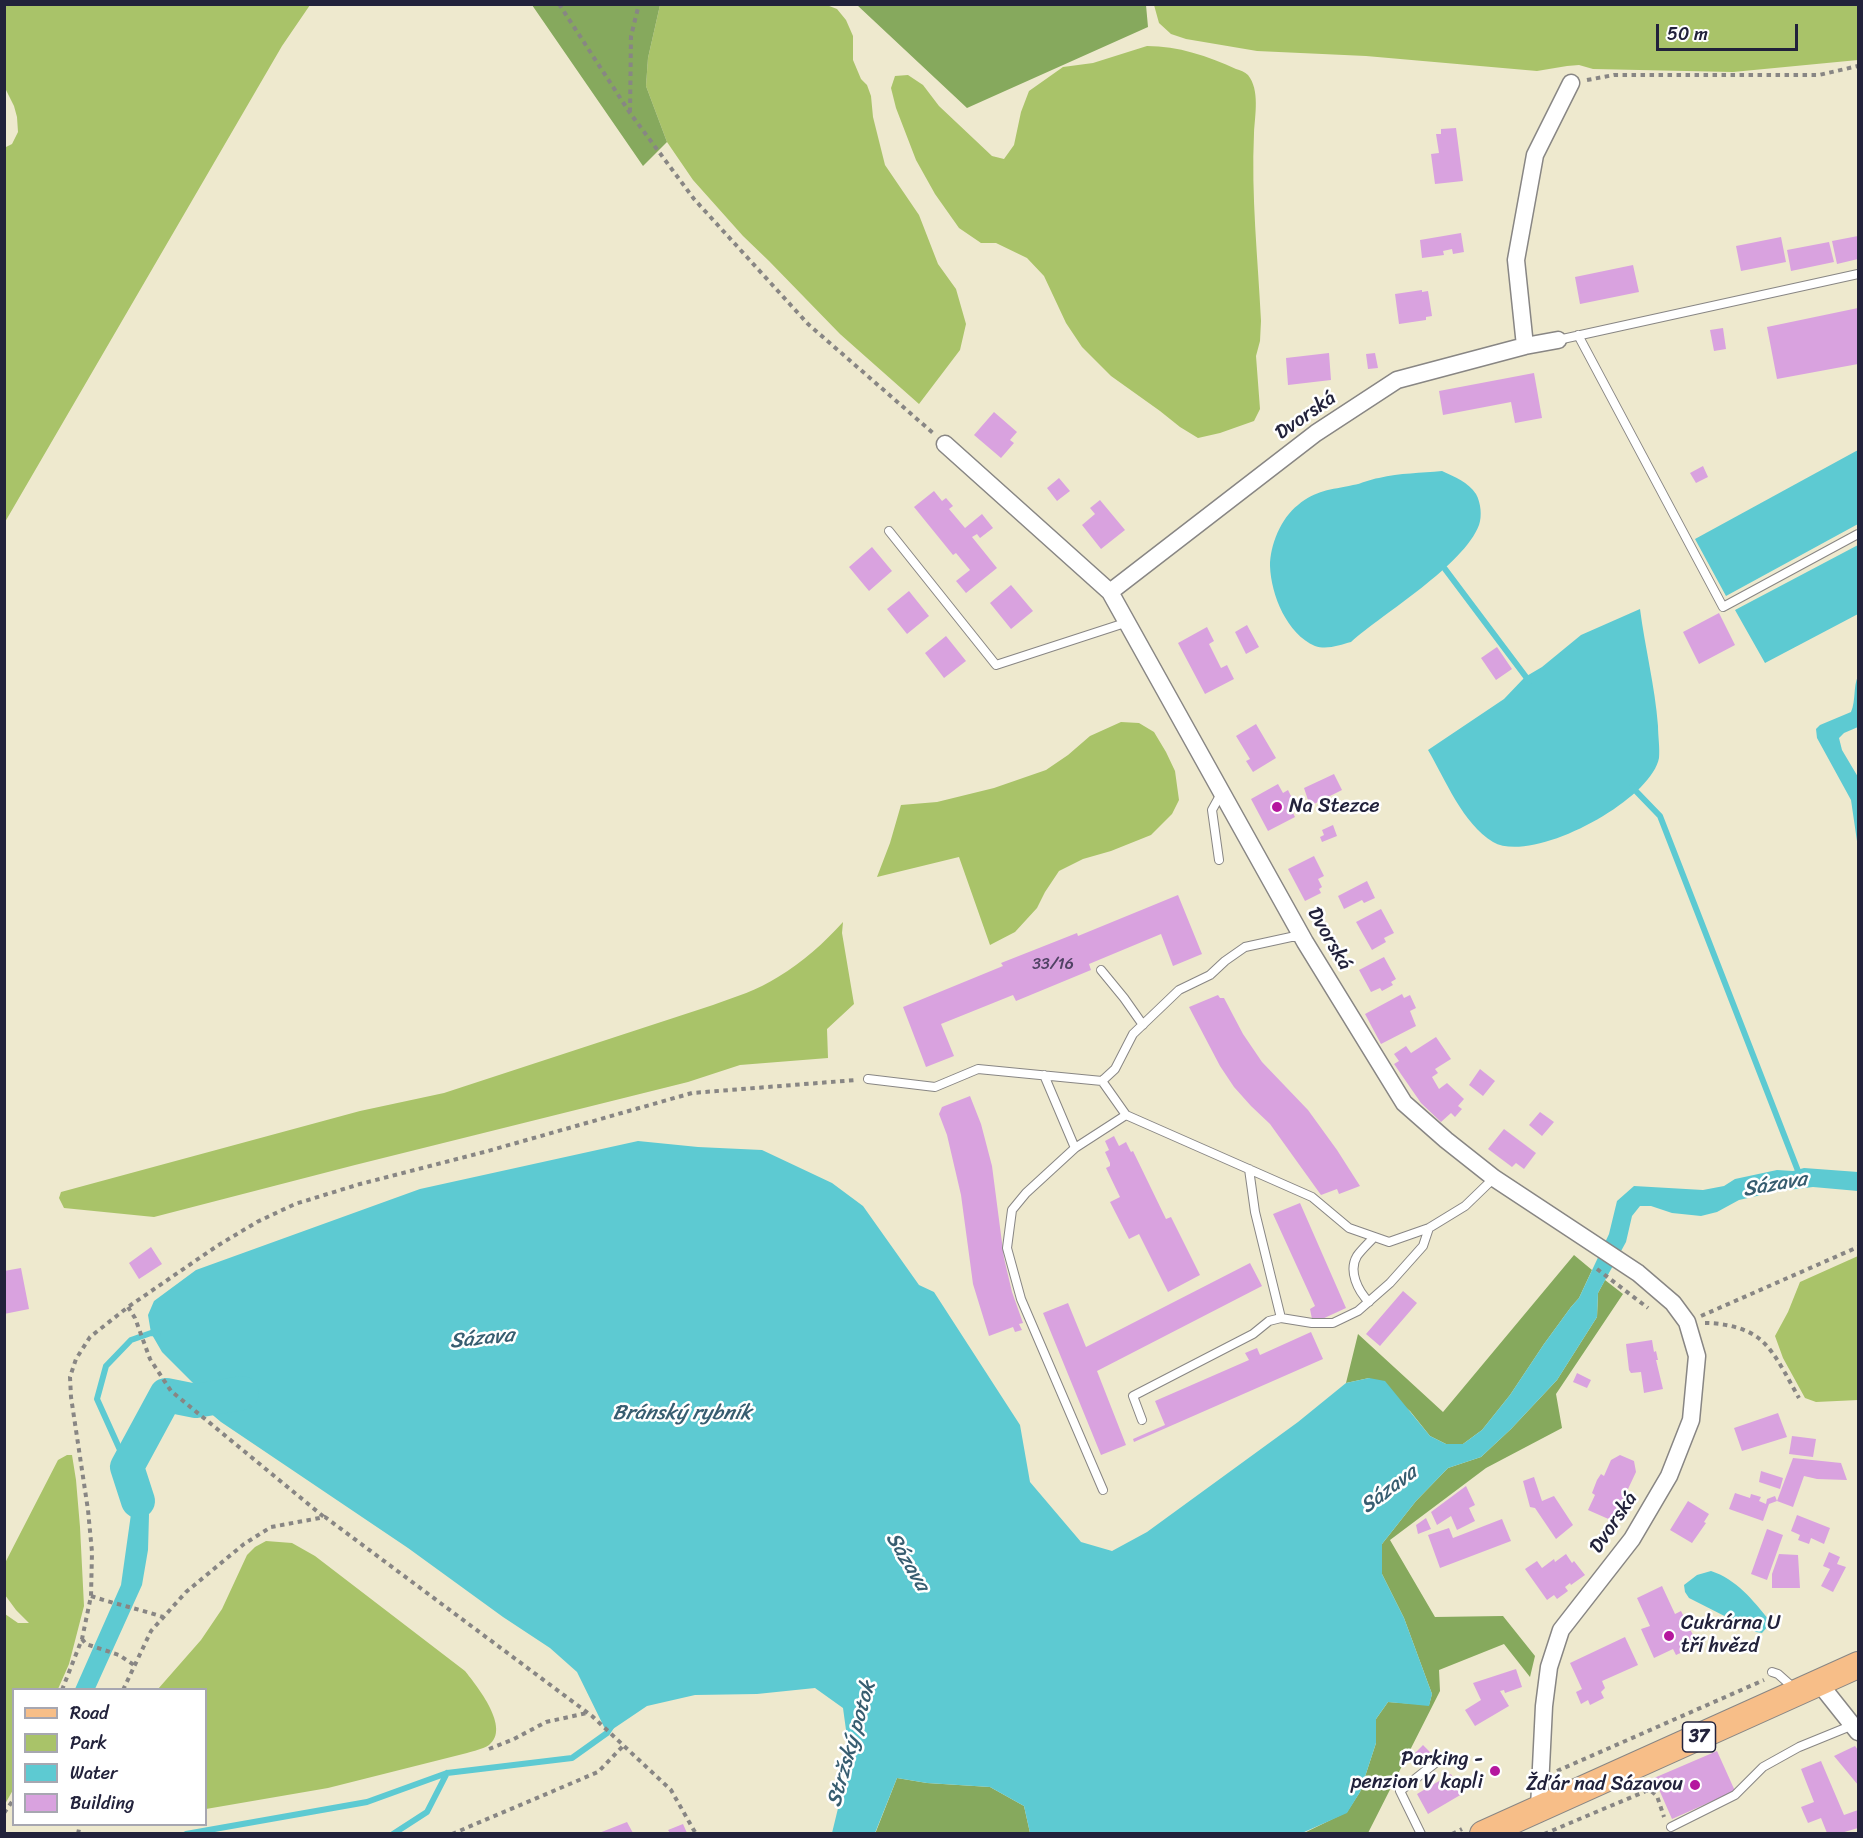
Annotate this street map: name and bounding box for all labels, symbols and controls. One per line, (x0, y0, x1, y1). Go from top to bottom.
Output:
scale bar (1659, 12, 1802, 50)
text: 50 m (1667, 18, 1708, 50)
street label: Dvorská (1271, 387, 1341, 445)
place label: Na Stezce (1289, 795, 1379, 819)
marker: Na Stezce (1270, 800, 1284, 814)
street label: Dvorská (1301, 903, 1357, 975)
house number: 33/16 (1032, 955, 1074, 975)
water label: Sázava (1741, 1167, 1809, 1203)
water label: Sázava (449, 1323, 515, 1355)
water label: Bránský rybník (613, 1401, 751, 1427)
water label: Sázava (1356, 1461, 1422, 1519)
street label: Dvorská (1585, 1488, 1643, 1558)
water label: Sázava (880, 1528, 934, 1596)
place label: Cukrárna U tří hvězd (1681, 1612, 1781, 1659)
marker: Cukrárna U tří hvězd (1662, 1629, 1676, 1643)
water label: Stržský potok (822, 1678, 882, 1810)
legend (12, 1688, 207, 1826)
text: Road (70, 1697, 109, 1729)
road number: 37 (1682, 1722, 1716, 1752)
text: Park (70, 1727, 107, 1759)
place label: Parking - penzion V kapli (1351, 1748, 1483, 1795)
text: Water (70, 1757, 117, 1789)
marker: Parking - penzion V kapli (1488, 1764, 1502, 1778)
place label: Žďár nad Sázavou (1526, 1773, 1683, 1797)
marker: Žďár nad Sázavou (1688, 1778, 1702, 1792)
text: Building (70, 1787, 134, 1819)

